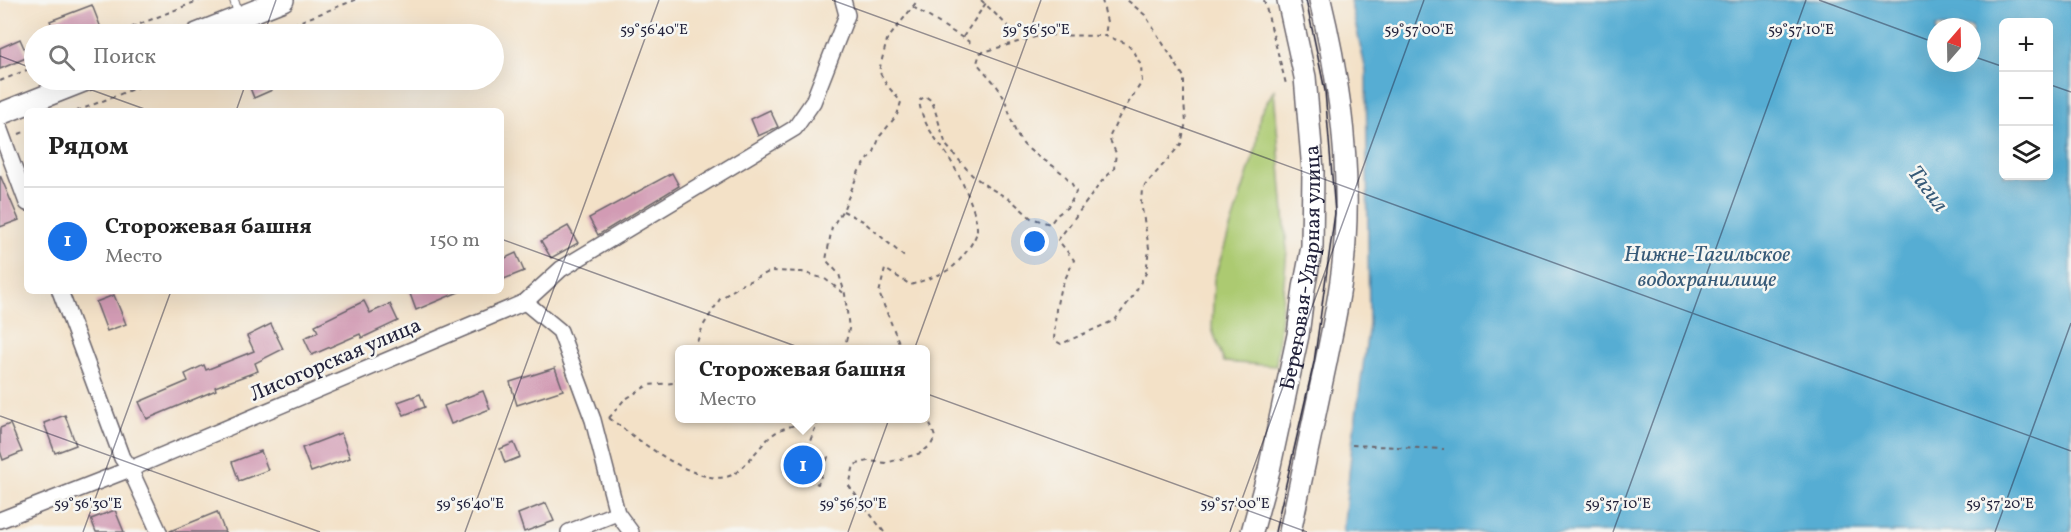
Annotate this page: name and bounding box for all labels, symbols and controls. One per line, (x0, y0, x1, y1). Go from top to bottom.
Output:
north arrow (1927, 18, 1981, 72)
map controls (1999, 18, 2053, 180)
button: + (1999, 18, 2053, 72)
text: 59°56'40"E (620, 20, 688, 41)
text: 59°56'50"E (1002, 20, 1070, 41)
text: 59°57'00"E (1384, 20, 1454, 41)
text: 59°57'10"E (1768, 20, 1834, 41)
search box (24, 24, 504, 90)
icon: search (45, 41, 78, 74)
text: Поиск (93, 42, 156, 73)
button: − (1999, 72, 2053, 126)
button: layers (1999, 126, 2053, 180)
text: Рядом (48, 129, 128, 165)
street label: Береговая-Ударная улица (1274, 144, 1329, 393)
water label: Тагил (1899, 160, 1955, 219)
text: Сторожевая башня (105, 212, 312, 243)
text: 1 (63, 227, 72, 255)
text: 150 m (429, 227, 480, 255)
your location (1020, 227, 1049, 256)
water label: Нижне-Тагильское водохранилище (1624, 240, 1790, 296)
text: Место (105, 243, 162, 271)
street label: Лисогорская улица (245, 311, 426, 410)
popup (675, 345, 930, 423)
text: Сторожевая башня (699, 355, 906, 386)
text: Место (699, 386, 757, 414)
pin: 1 (784, 442, 822, 488)
text: 59°56'30"E (54, 494, 122, 515)
text: 59°56'40"E (436, 494, 504, 515)
text: 59°56'50"E (819, 494, 887, 515)
text: 59°57'00"E (1200, 494, 1270, 515)
text: 59°57'10"E (1585, 494, 1651, 515)
text: 59°57'20"E (1966, 494, 2034, 515)

